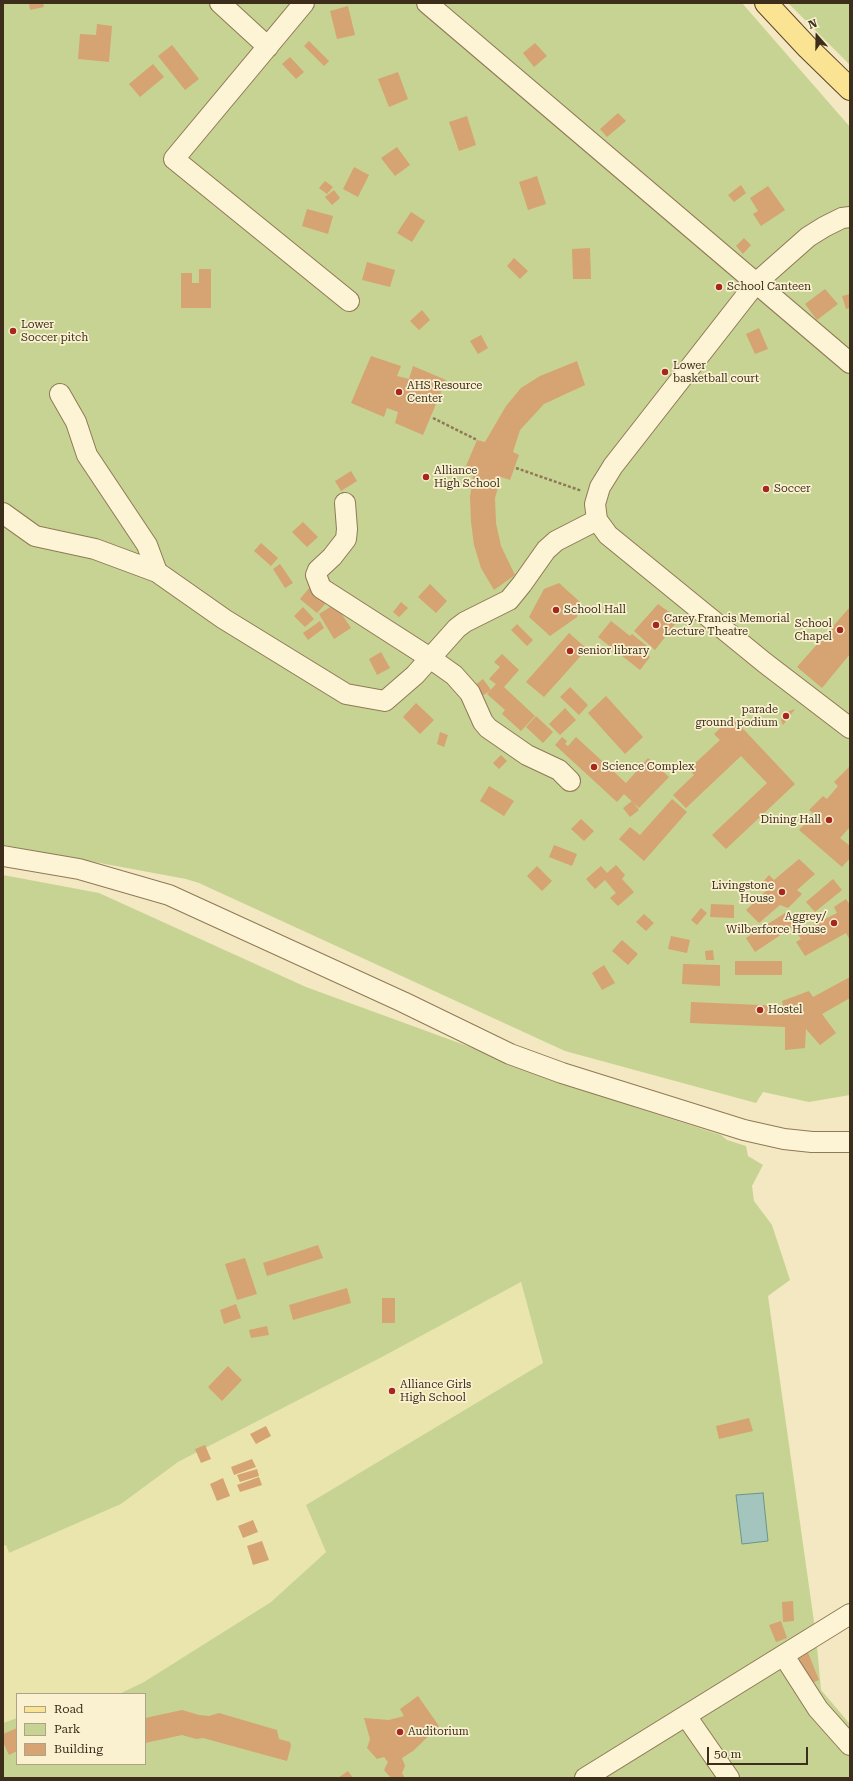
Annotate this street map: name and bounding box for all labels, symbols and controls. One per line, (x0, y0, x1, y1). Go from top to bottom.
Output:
north arrow (797, 16, 837, 56)
text: N (807, 17, 819, 32)
place label: School Canteen (727, 280, 811, 294)
marker: School Canteen (714, 282, 724, 292)
place label: Lower Soccer pitch (21, 318, 88, 344)
marker: Lower Soccer pitch (8, 326, 18, 336)
place label: Lower basketball court (673, 359, 759, 385)
marker: Lower basketball court (660, 367, 670, 377)
place label: AHS Resource Center (407, 379, 482, 405)
marker: AHS Resource Center (394, 387, 404, 397)
place label: Alliance High School (434, 464, 500, 490)
marker: Alliance High School (421, 472, 431, 482)
place label: Soccer (774, 482, 811, 496)
marker: Soccer (761, 484, 771, 494)
place label: School Hall (564, 603, 626, 617)
marker: School Hall (551, 605, 561, 615)
place label: Carey Francis Memorial Lecture Theatre (664, 612, 790, 638)
place label: School Chapel (795, 617, 832, 643)
marker: Carey Francis Memorial Lecture Theatre (651, 620, 661, 630)
marker: School Chapel (835, 625, 845, 635)
place label: senior library (578, 644, 649, 658)
marker: senior library (565, 646, 575, 656)
place label: parade ground podium (695, 703, 778, 729)
marker: parade ground podium (781, 711, 791, 721)
place label: Science Complex (602, 760, 694, 774)
marker: Science Complex (589, 762, 599, 772)
place label: Dining Hall (760, 813, 821, 827)
marker: Dining Hall (824, 815, 834, 825)
place label: Livingstone House (711, 879, 774, 905)
marker: Livingstone House (777, 887, 787, 897)
place label: Aggrey/ Wilberforce House (726, 910, 826, 936)
marker: Aggrey/ Wilberforce House (829, 918, 839, 928)
place label: Hostel (768, 1003, 802, 1017)
marker: Hostel (755, 1005, 765, 1015)
place label: Alliance Girls High School (400, 1378, 471, 1404)
marker: Alliance Girls High School (387, 1386, 397, 1396)
legend (16, 1693, 146, 1765)
text: Road (54, 1702, 83, 1716)
text: Park (54, 1722, 80, 1736)
place label: Auditorium (408, 1725, 469, 1739)
marker: Auditorium (395, 1727, 405, 1737)
scale bar (709, 1739, 810, 1765)
text: Building (54, 1742, 103, 1756)
text: 50 m (714, 1747, 741, 1761)

